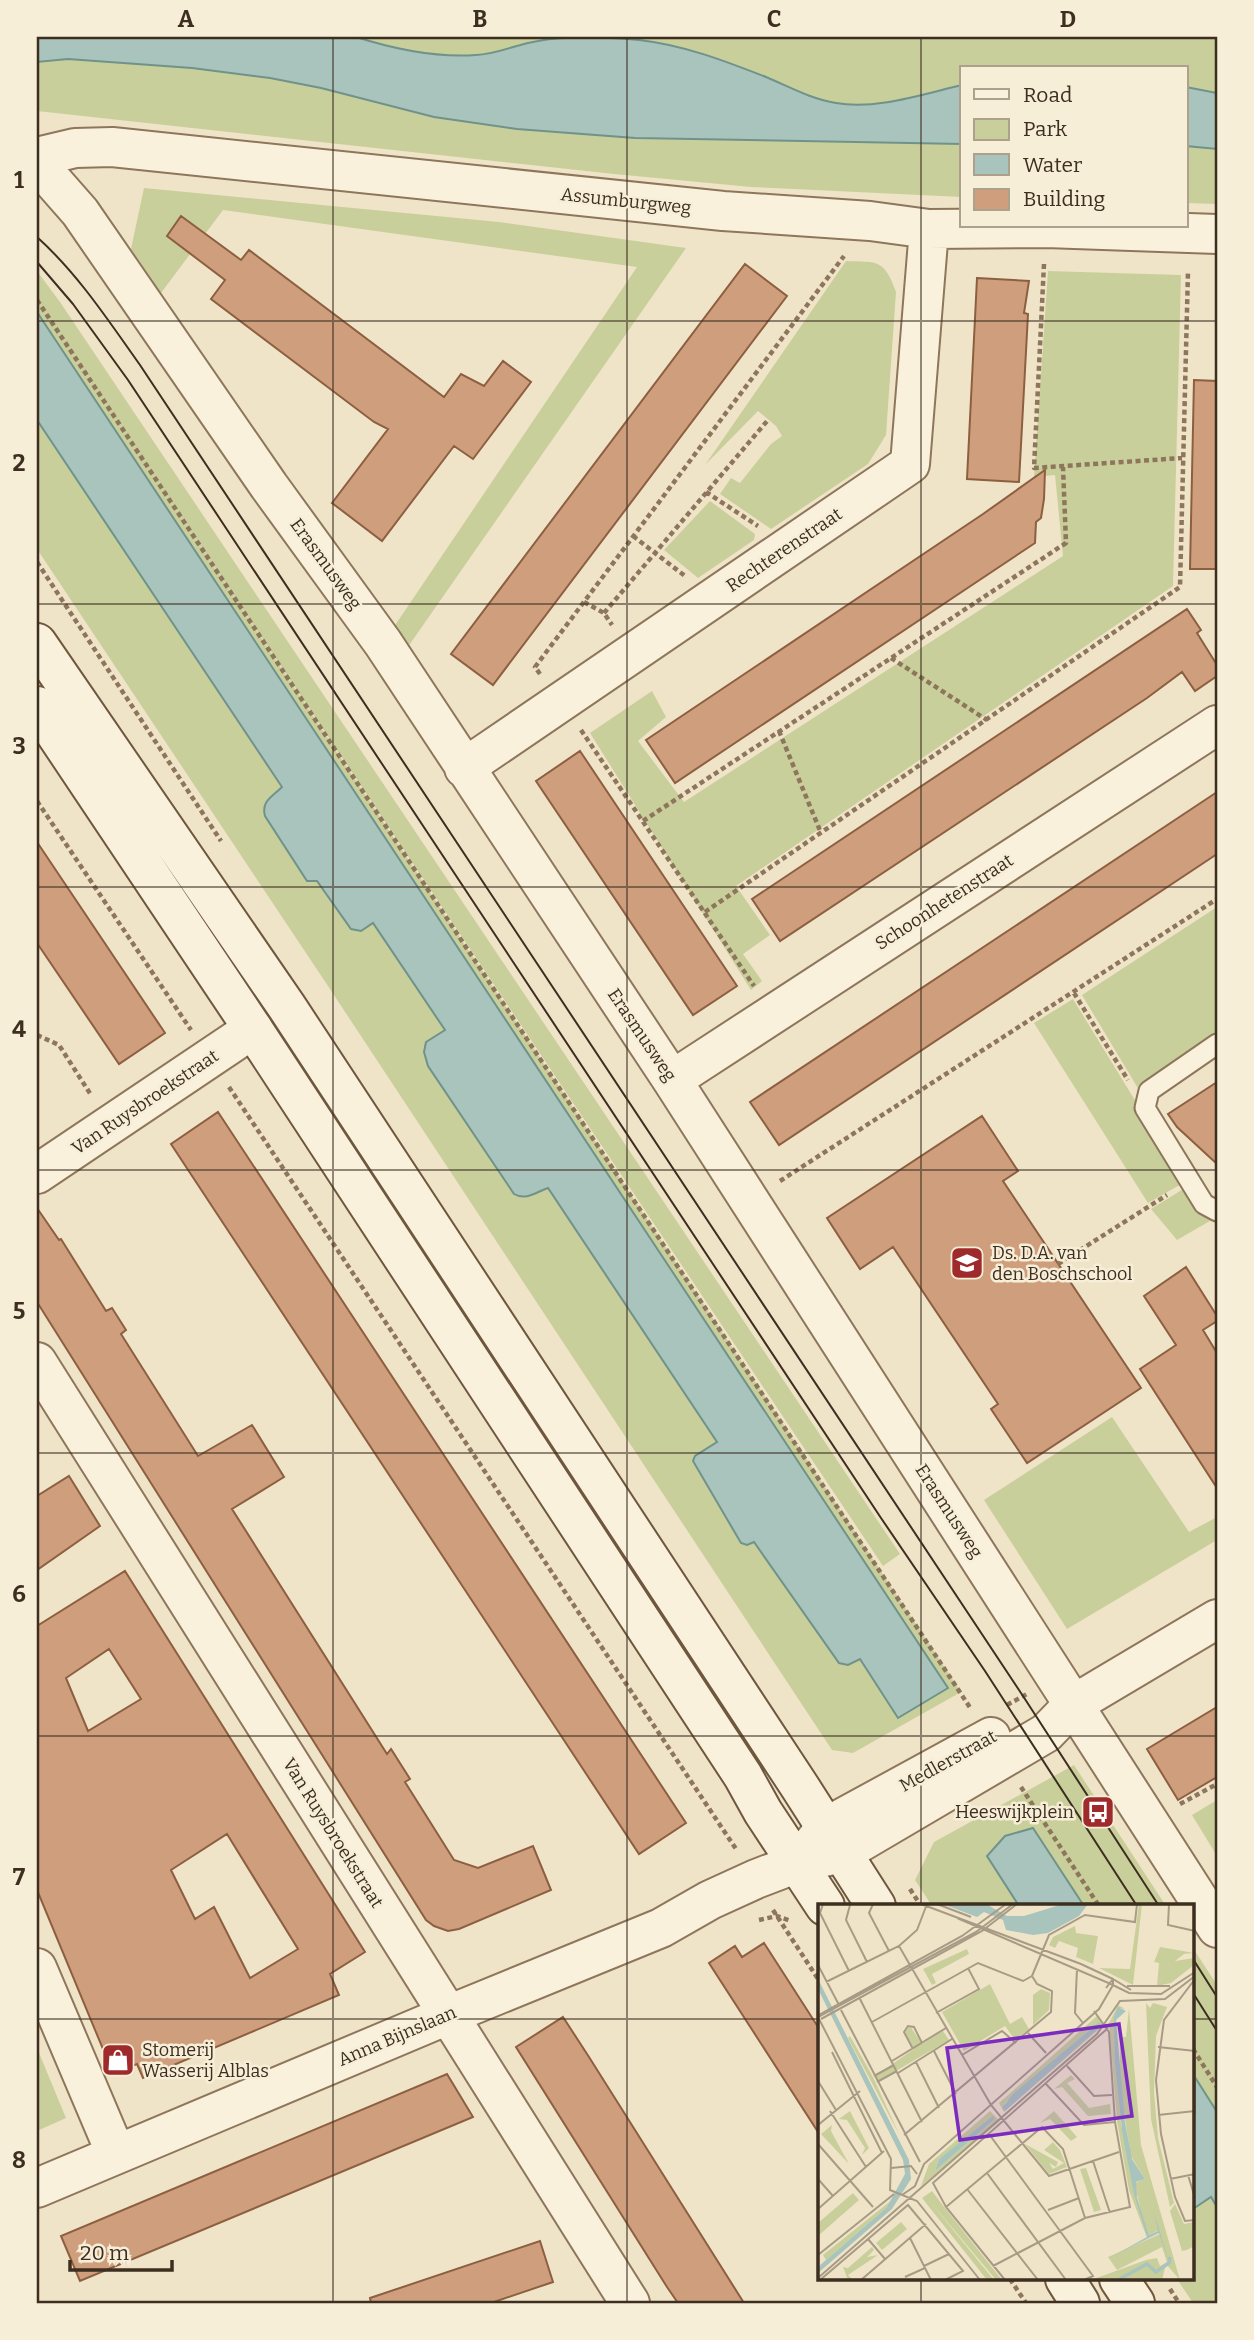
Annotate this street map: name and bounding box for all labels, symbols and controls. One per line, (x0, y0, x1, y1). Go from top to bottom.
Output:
text: A (178, 5, 195, 33)
text: B (473, 5, 487, 33)
text: C (767, 5, 781, 33)
text: D (1060, 5, 1076, 33)
legend (960, 66, 1188, 228)
text: Road (1023, 82, 1072, 108)
text: Park (1023, 116, 1067, 142)
text: Water (1023, 152, 1082, 178)
text: 1 (14, 166, 24, 194)
street label: Assumburgweg (560, 183, 692, 219)
text: Building (1023, 186, 1106, 212)
text: 2 (13, 449, 26, 477)
street label: Rechterenstraat (722, 503, 847, 597)
street label: Erasmusweg (286, 514, 366, 614)
text: 3 (12, 732, 26, 760)
street label: Schoonhetenstraat (871, 849, 1017, 955)
street label: Erasmusweg (603, 984, 681, 1086)
text: 4 (12, 1015, 26, 1043)
street label: Van Ruysbroekstraat (67, 1044, 223, 1159)
place label: Ds. D.A. van den Boschschool (992, 1242, 1133, 1285)
school or university icon: Ds. D.A. van den Boschschool (948, 1244, 986, 1282)
text: 5 (13, 1297, 25, 1325)
street label: Erasmusweg (911, 1460, 987, 1562)
text: 6 (12, 1580, 26, 1608)
street label: Medlerstraat (896, 1725, 1001, 1797)
street label: Van Ruysbroekstraat (278, 1754, 388, 1912)
bus stop icon: Heeswijkplein (1079, 1793, 1117, 1831)
place label: Heeswijkplein (955, 1801, 1075, 1823)
text: 7 (13, 1863, 26, 1891)
inset map (818, 1904, 1194, 2280)
street label: Anna Bijnslaan (335, 2001, 460, 2071)
place label: Stomerij Wasserij Alblas (142, 2039, 269, 2082)
shop icon: Stomerij Wasserij Alblas (99, 2041, 137, 2079)
text: 8 (12, 2146, 26, 2174)
scale bar (70, 2228, 172, 2272)
text: 20 m (80, 2240, 129, 2266)

